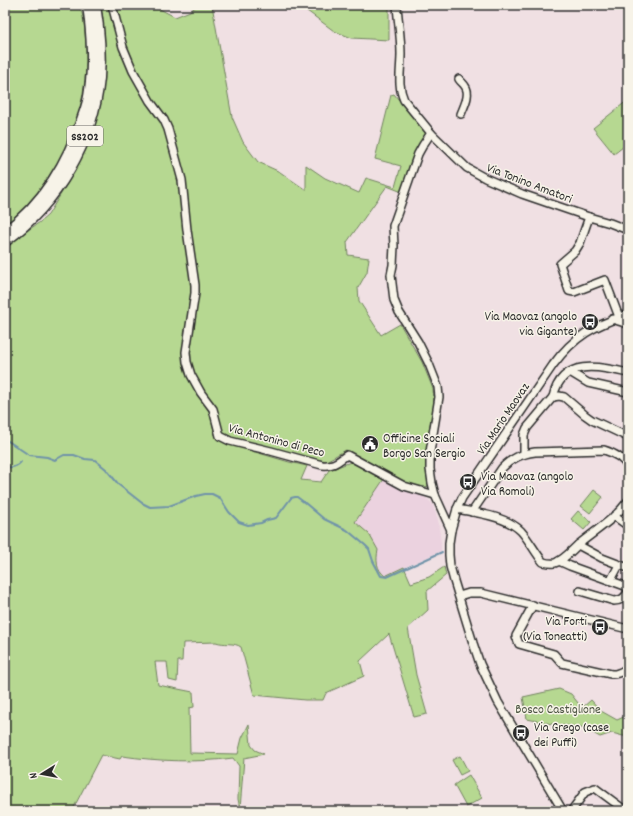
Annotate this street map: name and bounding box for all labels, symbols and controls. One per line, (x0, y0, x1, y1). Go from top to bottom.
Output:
road number: SS202 (67, 126, 103, 146)
street label: Via Tonino Amatori (483, 159, 575, 210)
place label: Via Maovaz (angolo via Gigante) (485, 308, 577, 342)
bus stop icon: Via Maovaz (angolo via Gigante) (580, 312, 600, 332)
street label: Via Mario Maovaz (473, 379, 535, 459)
street label: Via Antonino di Peco (226, 419, 327, 463)
place label: Officine Sociali Borgo San Sergio (383, 430, 465, 464)
public building icon: Officine Sociali Borgo San Sergio (360, 434, 380, 454)
place label: Via Maovaz (angolo Via Romoli) (481, 468, 574, 502)
bus stop icon: Via Maovaz (angolo Via Romoli) (458, 472, 478, 492)
place label: Via Forti (Via Toneatti) (523, 613, 588, 647)
bus stop icon: Via Forti (Via Toneatti) (590, 617, 610, 637)
park label: Bosco Castiglione (515, 701, 601, 720)
place label: Via Grego (case dei Puffi) (534, 719, 609, 753)
bus stop icon: Via Grego (case dei Puffi) (511, 723, 531, 743)
north arrow (22, 754, 62, 794)
text: N (26, 771, 43, 780)

